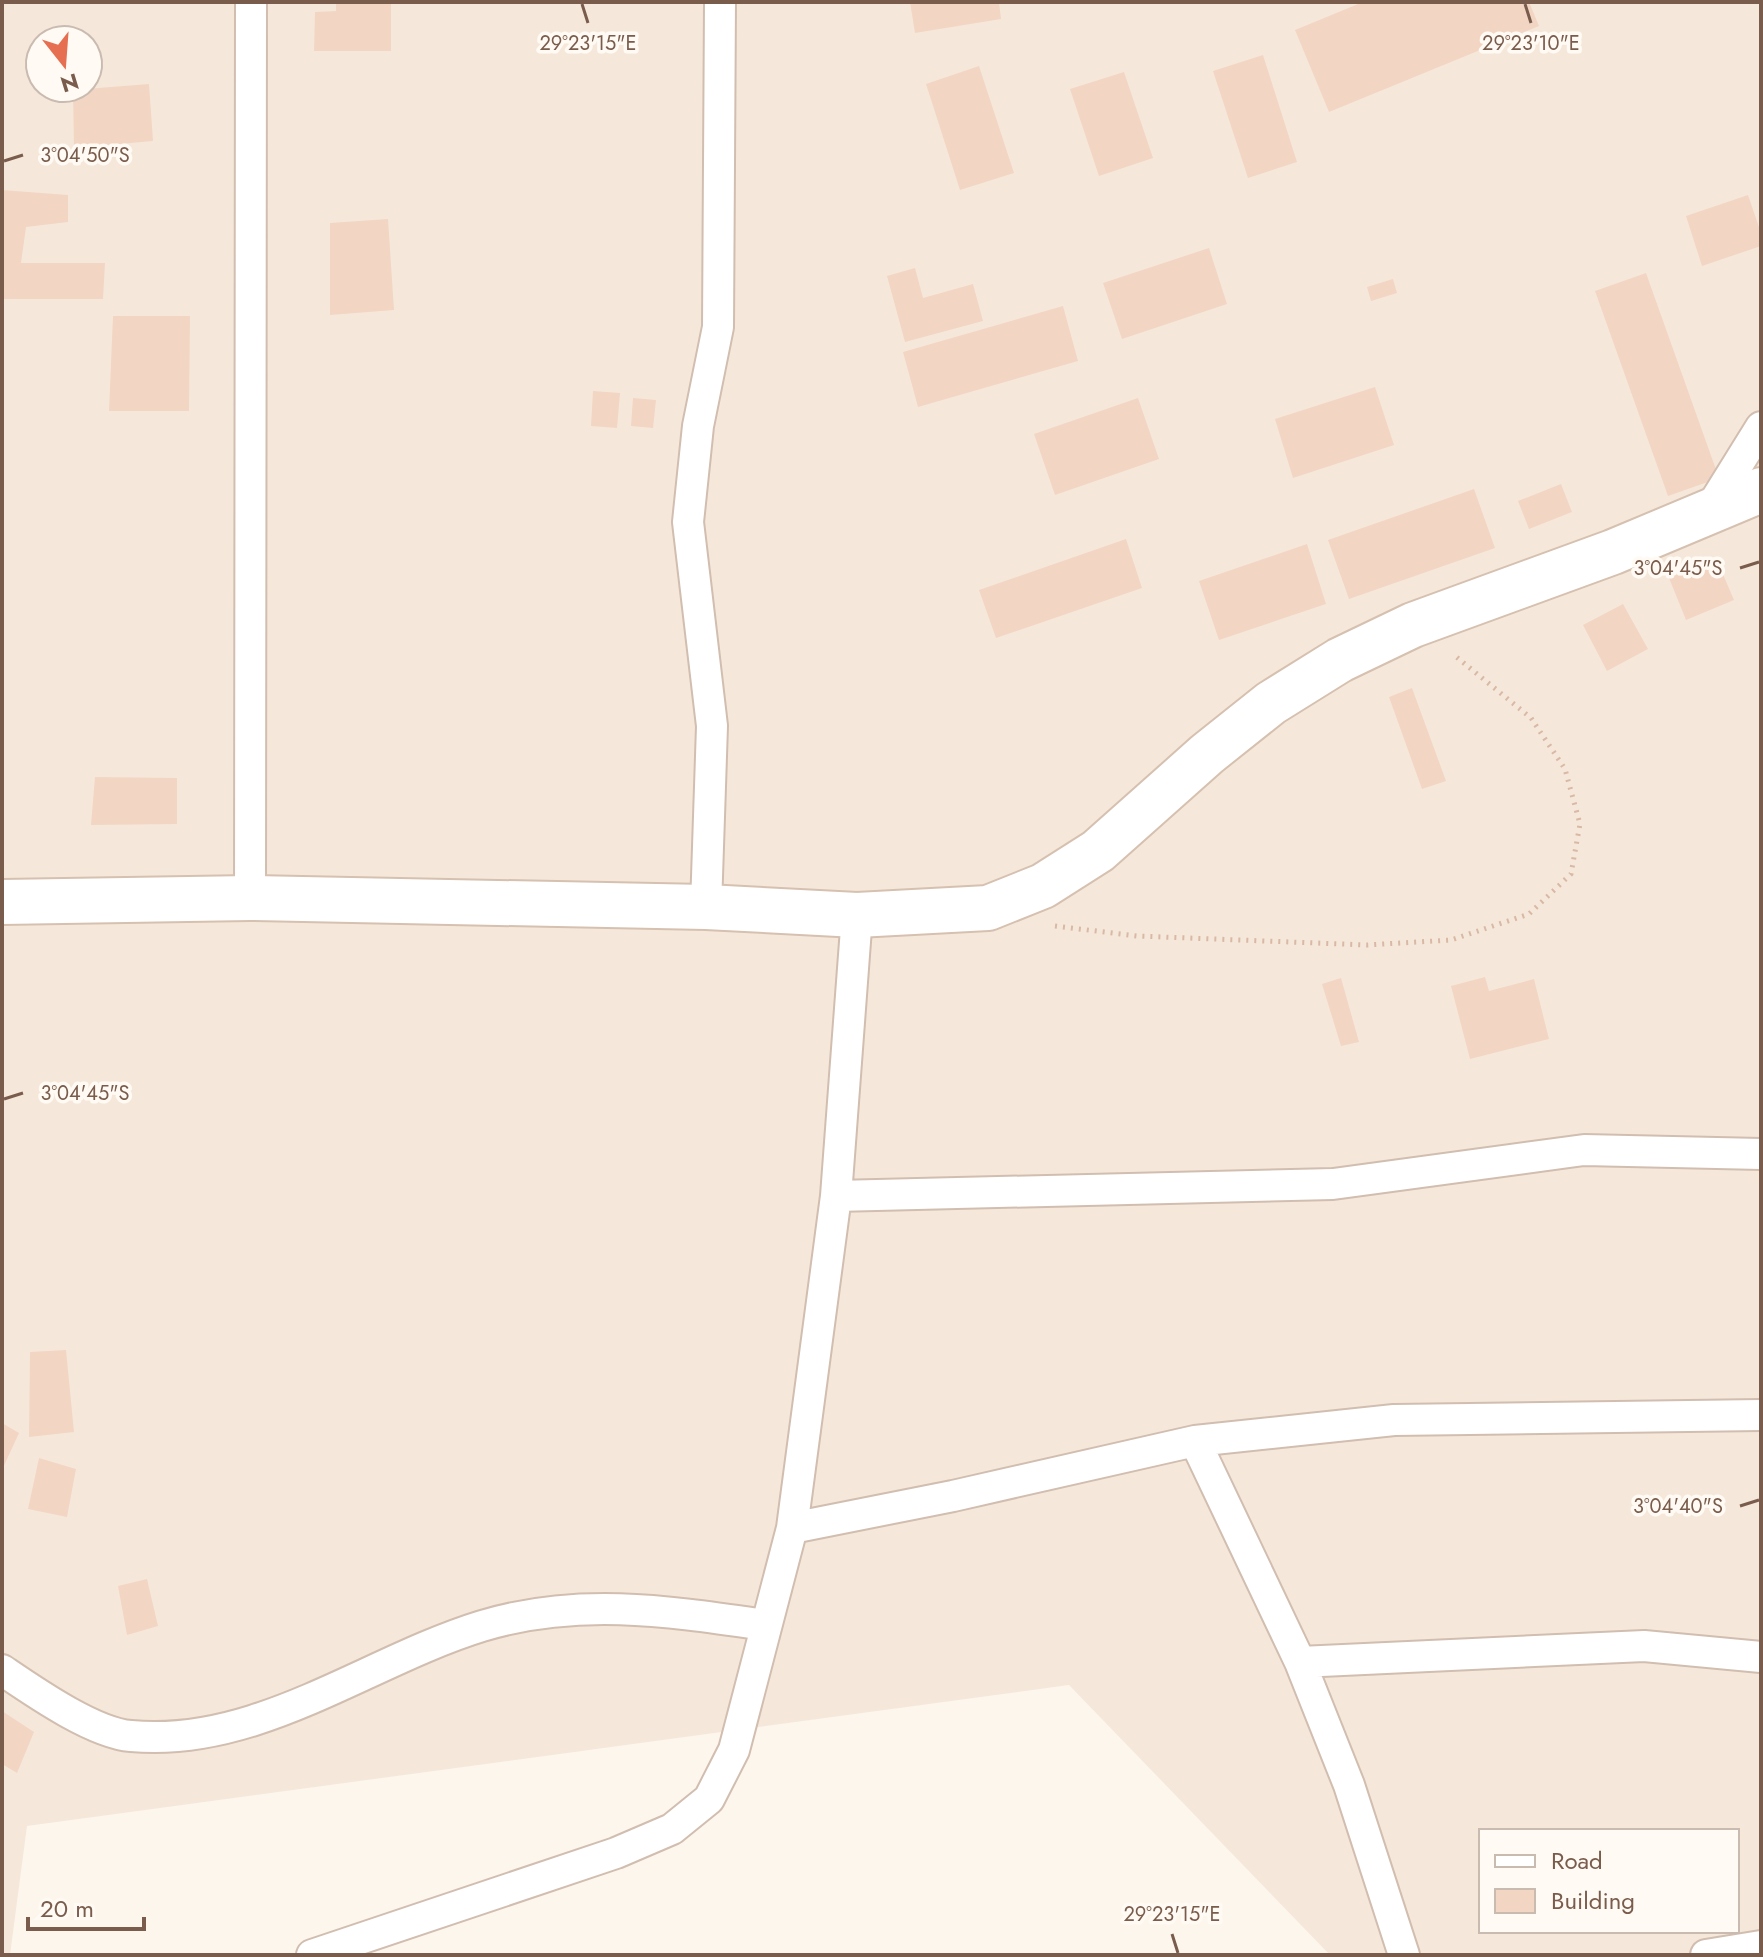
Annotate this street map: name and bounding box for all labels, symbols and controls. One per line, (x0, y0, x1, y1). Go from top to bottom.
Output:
north arrow (24, 24, 104, 104)
text: 29°23'15"E (539, 29, 637, 58)
text: 29°23'10"E (1482, 29, 1580, 58)
text: N (57, 65, 83, 101)
text: 3°04'50"S (40, 141, 130, 170)
text: 3°04'45"S (1633, 554, 1723, 583)
text: 3°04'45"S (40, 1079, 130, 1108)
text: 3°04'40"S (1633, 1492, 1723, 1521)
legend (1479, 1829, 1739, 1933)
text: Road (1551, 1843, 1603, 1878)
scale bar (28, 1881, 144, 1931)
text: Building (1551, 1883, 1635, 1918)
text: 20 m (40, 1891, 94, 1926)
text: 29°23'15"E (1123, 1900, 1221, 1929)

